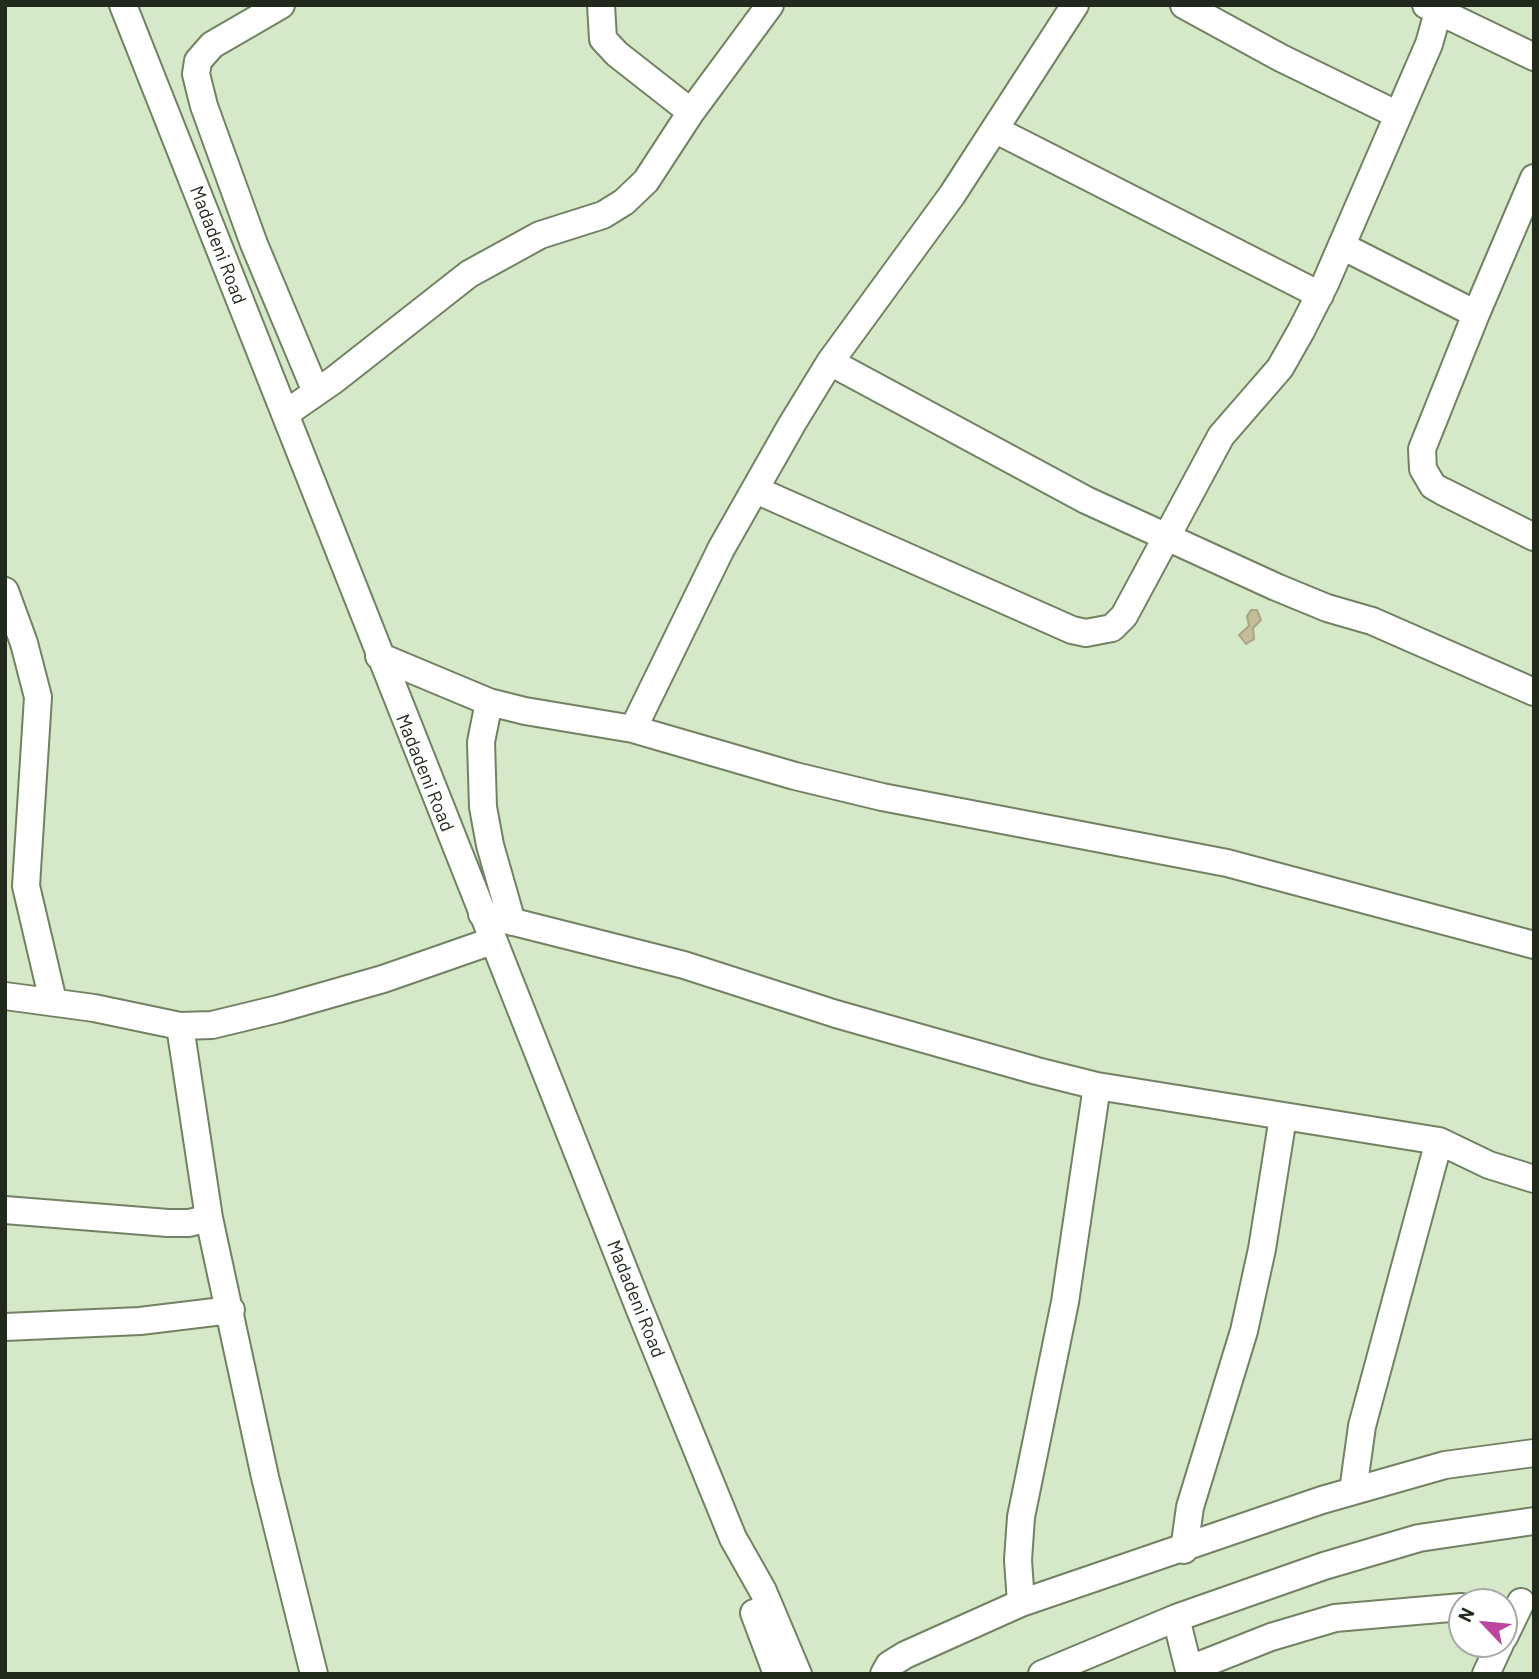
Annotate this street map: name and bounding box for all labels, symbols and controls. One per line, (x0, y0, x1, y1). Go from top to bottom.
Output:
street label: Madadeni Road (185, 183, 251, 307)
street label: Madadeni Road (391, 711, 459, 835)
street label: Madadeni Road (602, 1237, 670, 1361)
north arrow (1448, 1588, 1518, 1658)
text: N (1452, 1604, 1479, 1625)

